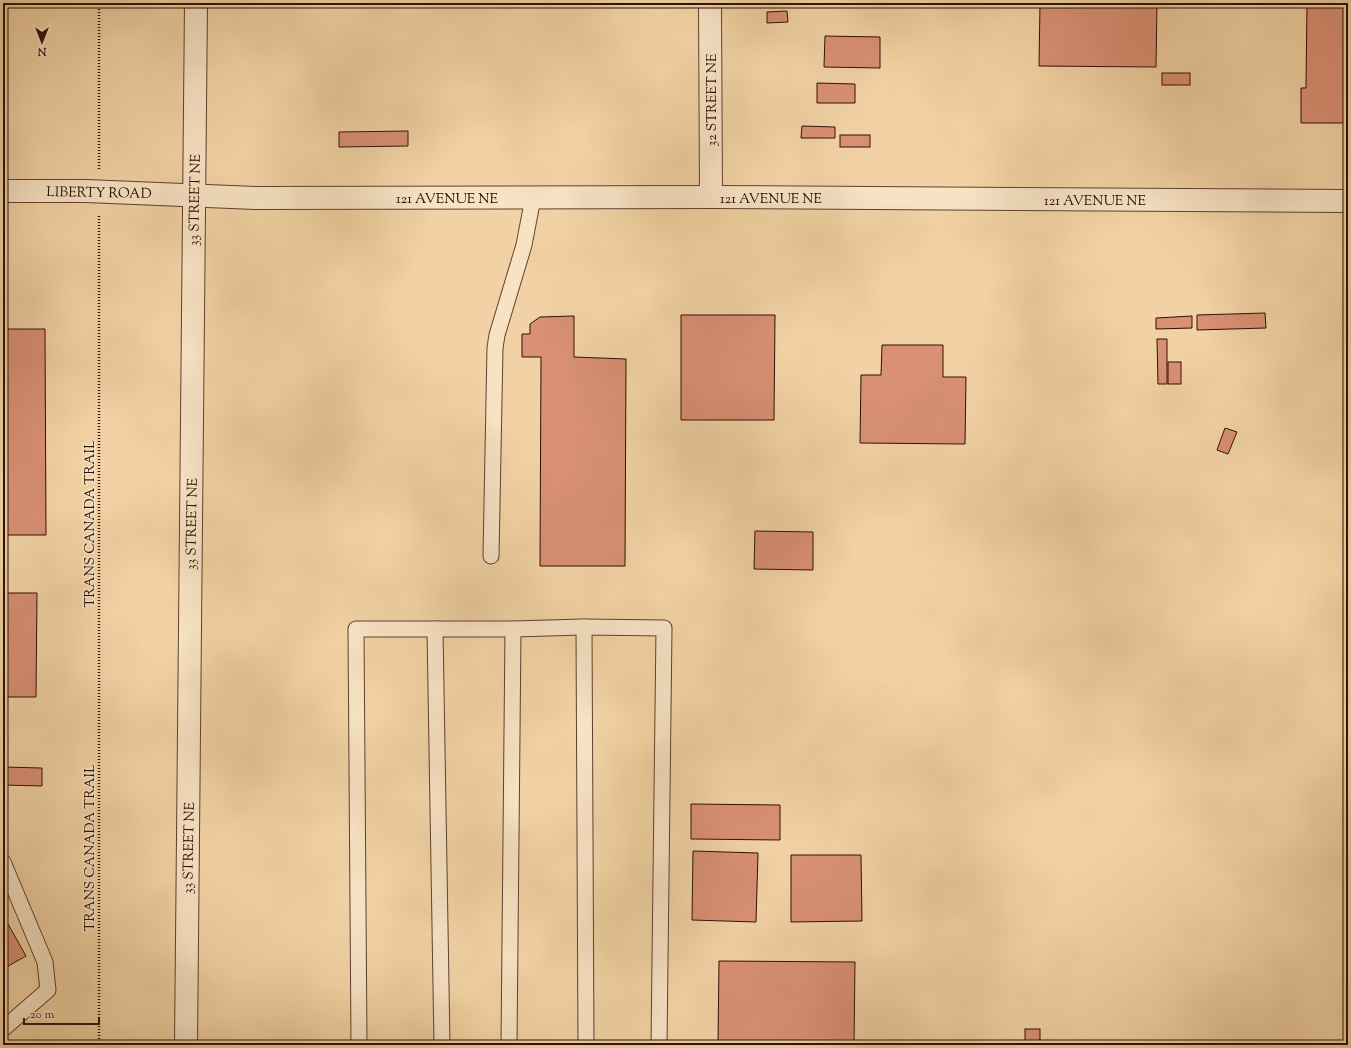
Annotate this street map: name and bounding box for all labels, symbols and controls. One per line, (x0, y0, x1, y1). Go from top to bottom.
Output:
north arrow (22, 22, 62, 62)
text: N (37, 43, 47, 59)
street label: 32 STREET NE (703, 53, 723, 146)
street label: 33 STREET NE (185, 153, 207, 246)
street label: LIBERTY ROAD (46, 183, 152, 205)
street label: 121 AVENUE NE (396, 190, 498, 210)
street label: 121 AVENUE NE (720, 190, 822, 210)
street label: 121 AVENUE NE (1044, 192, 1146, 212)
street label: TRANS CANADA TRAIL (81, 440, 101, 608)
street label: 33 STREET NE (182, 477, 204, 570)
street label: TRANS CANADA TRAIL (81, 764, 101, 932)
street label: 33 STREET NE (179, 801, 201, 894)
scale bar (24, 1000, 99, 1026)
text: 20 m (30, 1006, 55, 1024)

